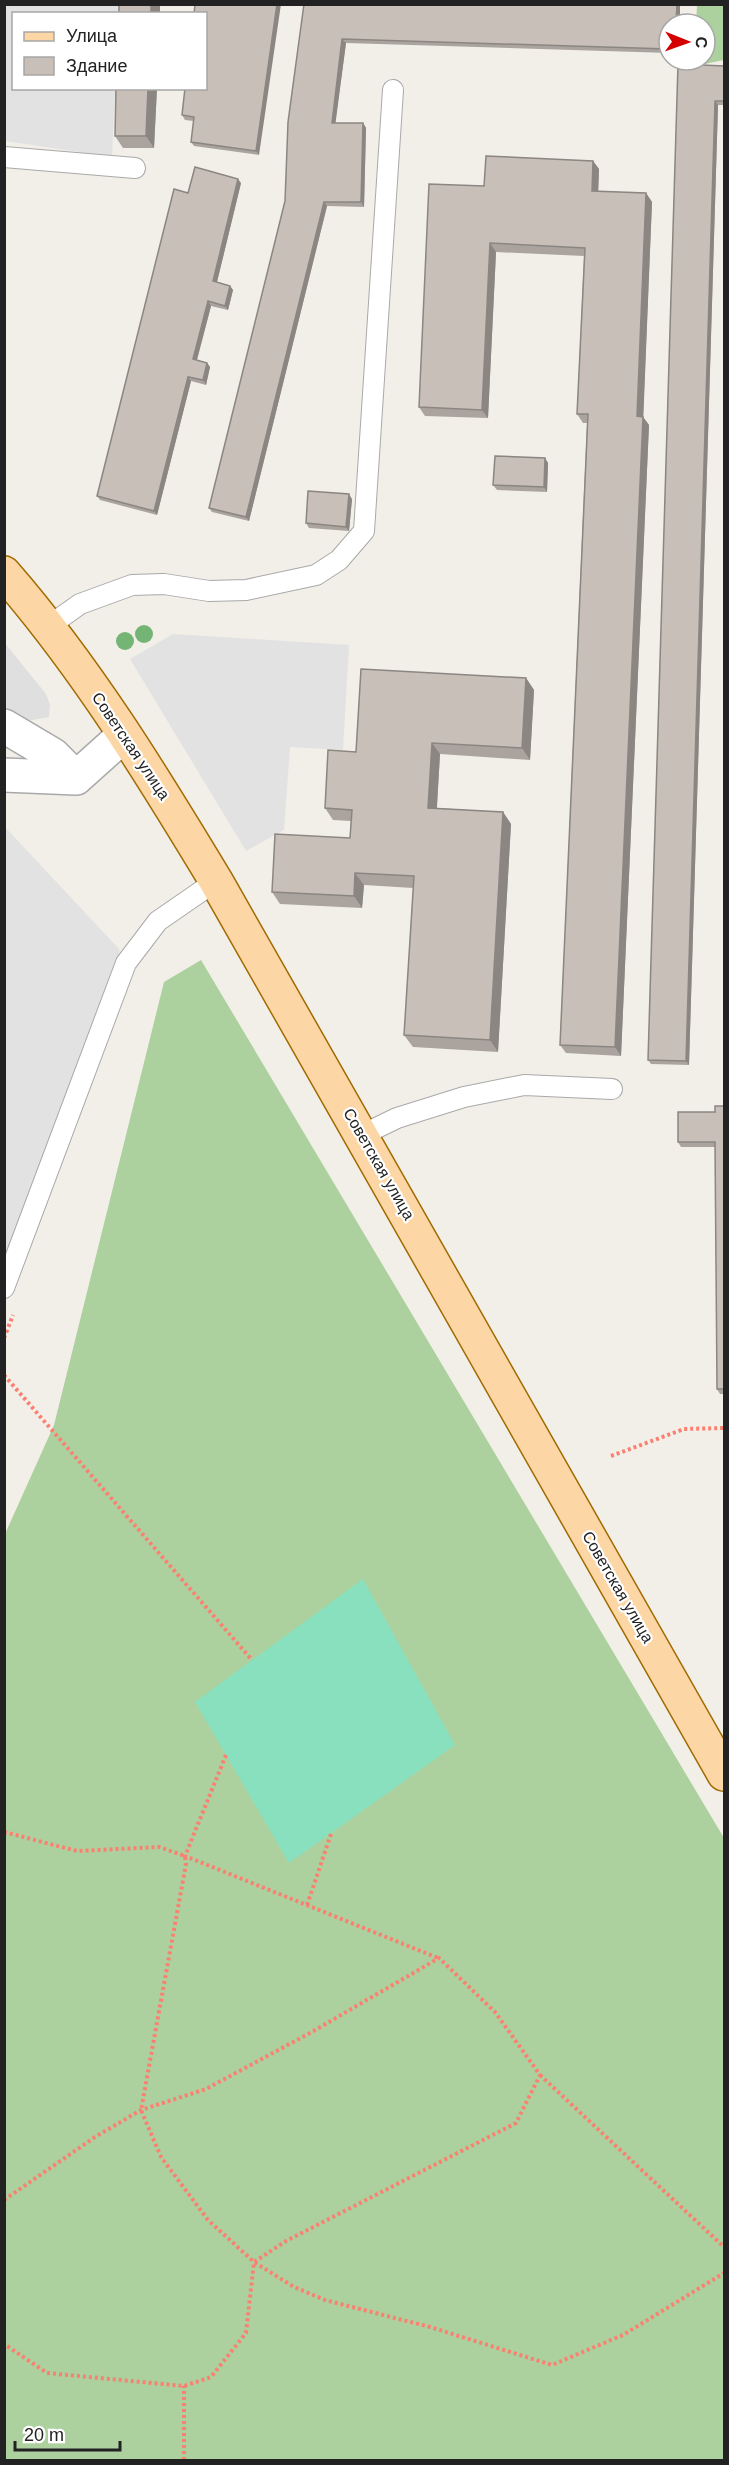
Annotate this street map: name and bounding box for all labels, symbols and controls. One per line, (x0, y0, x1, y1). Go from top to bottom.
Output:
legend (12, 12, 207, 90)
north arrow (657, 12, 717, 72)
text: Улица (66, 26, 118, 46)
text: С (693, 36, 710, 49)
text: Здание (66, 56, 127, 76)
street label: Советская улица (89, 689, 173, 803)
street label: Советская улица (340, 1105, 418, 1223)
street label: Советская улица (579, 1528, 657, 1646)
scale bar (15, 2414, 120, 2452)
text: 20 m (24, 2425, 64, 2445)

